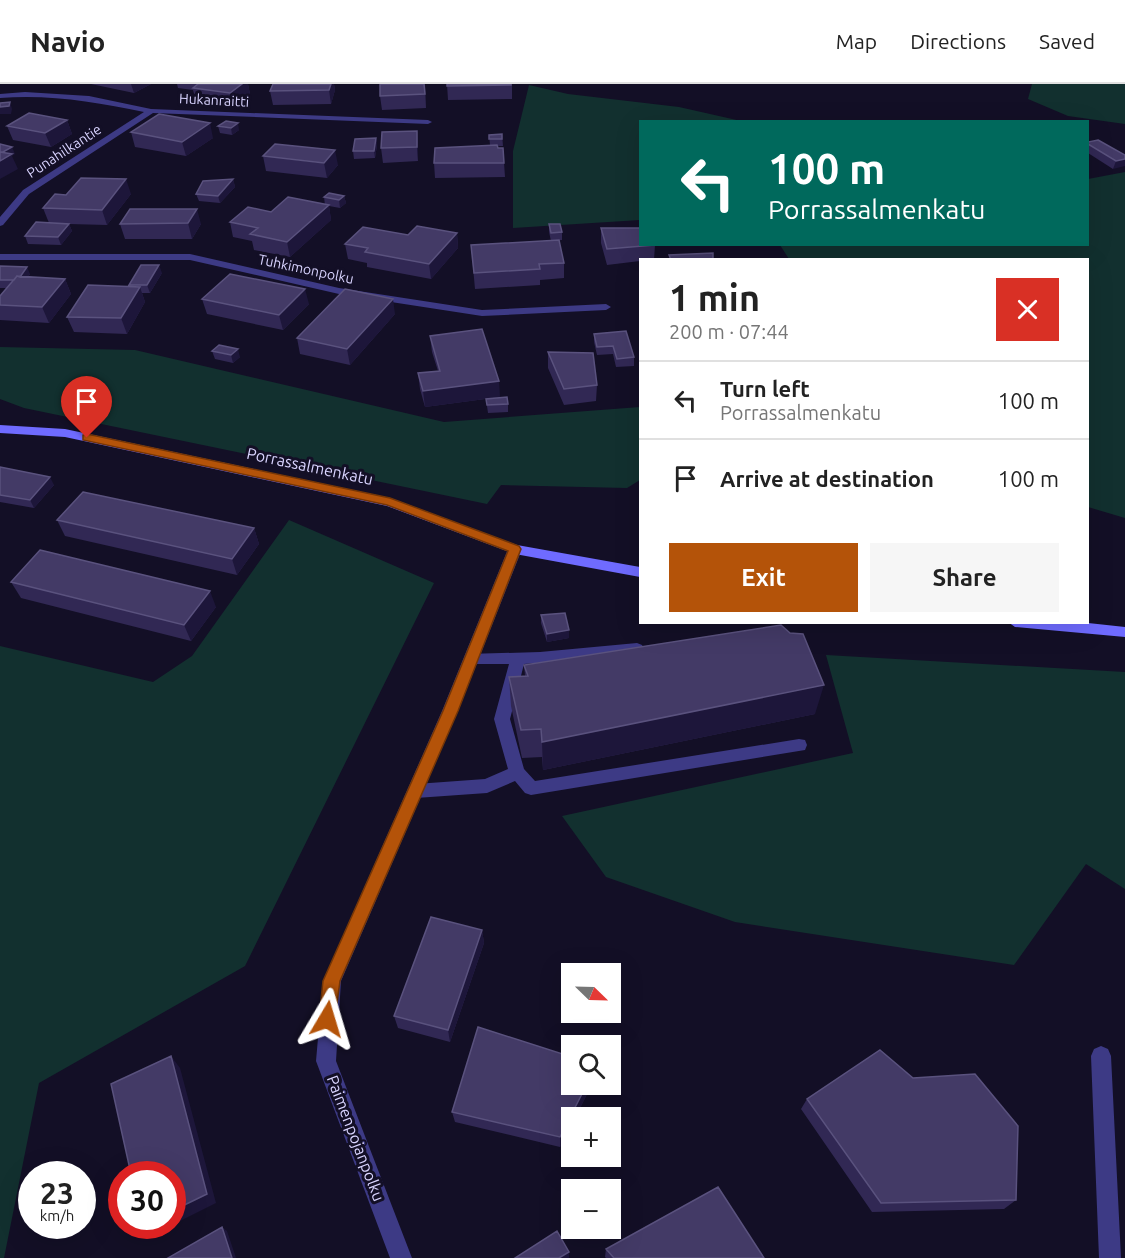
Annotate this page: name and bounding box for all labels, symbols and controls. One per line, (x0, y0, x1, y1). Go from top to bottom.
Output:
text: Navio (30, 26, 105, 57)
text: Map (836, 29, 877, 53)
text: Directions (910, 29, 1006, 53)
text: Saved (1039, 29, 1095, 53)
street label: Hukanraitti (178, 90, 250, 110)
street label: Punahilkantie (24, 121, 104, 181)
icon: left (669, 144, 747, 222)
text: 100 m (768, 145, 885, 192)
text: Porrassalmenkatu (768, 194, 986, 224)
street label: Tuhkimonpolku (257, 251, 355, 287)
text: 1 min (669, 277, 760, 318)
button: close (996, 278, 1059, 341)
text: 200 m · 07:44 (669, 320, 789, 343)
pin (61, 376, 112, 438)
text: Turn left (720, 376, 810, 401)
icon: left (669, 384, 702, 417)
icon: arrive (70, 385, 103, 418)
text: 100 m (998, 388, 1059, 413)
text: Porrassalmenkatu (720, 401, 881, 424)
street label: Porrassalmenkatu (245, 444, 375, 488)
icon: arrive (669, 462, 702, 495)
text: Arrive at destination (720, 466, 934, 491)
text: 100 m (998, 466, 1059, 491)
button: Exit (669, 543, 858, 612)
button: Share (870, 543, 1059, 612)
north arrow (561, 963, 621, 1023)
map controls (561, 963, 621, 1239)
position arrow (295, 987, 359, 1051)
button: search (561, 1035, 621, 1095)
street label: Paimenpojanpolku (324, 1073, 388, 1203)
button: + (561, 1107, 621, 1167)
speed limit sign: 30 (108, 1161, 186, 1239)
text: 23 (40, 1176, 74, 1210)
button: − (561, 1179, 621, 1239)
text: km/h (40, 1207, 74, 1224)

